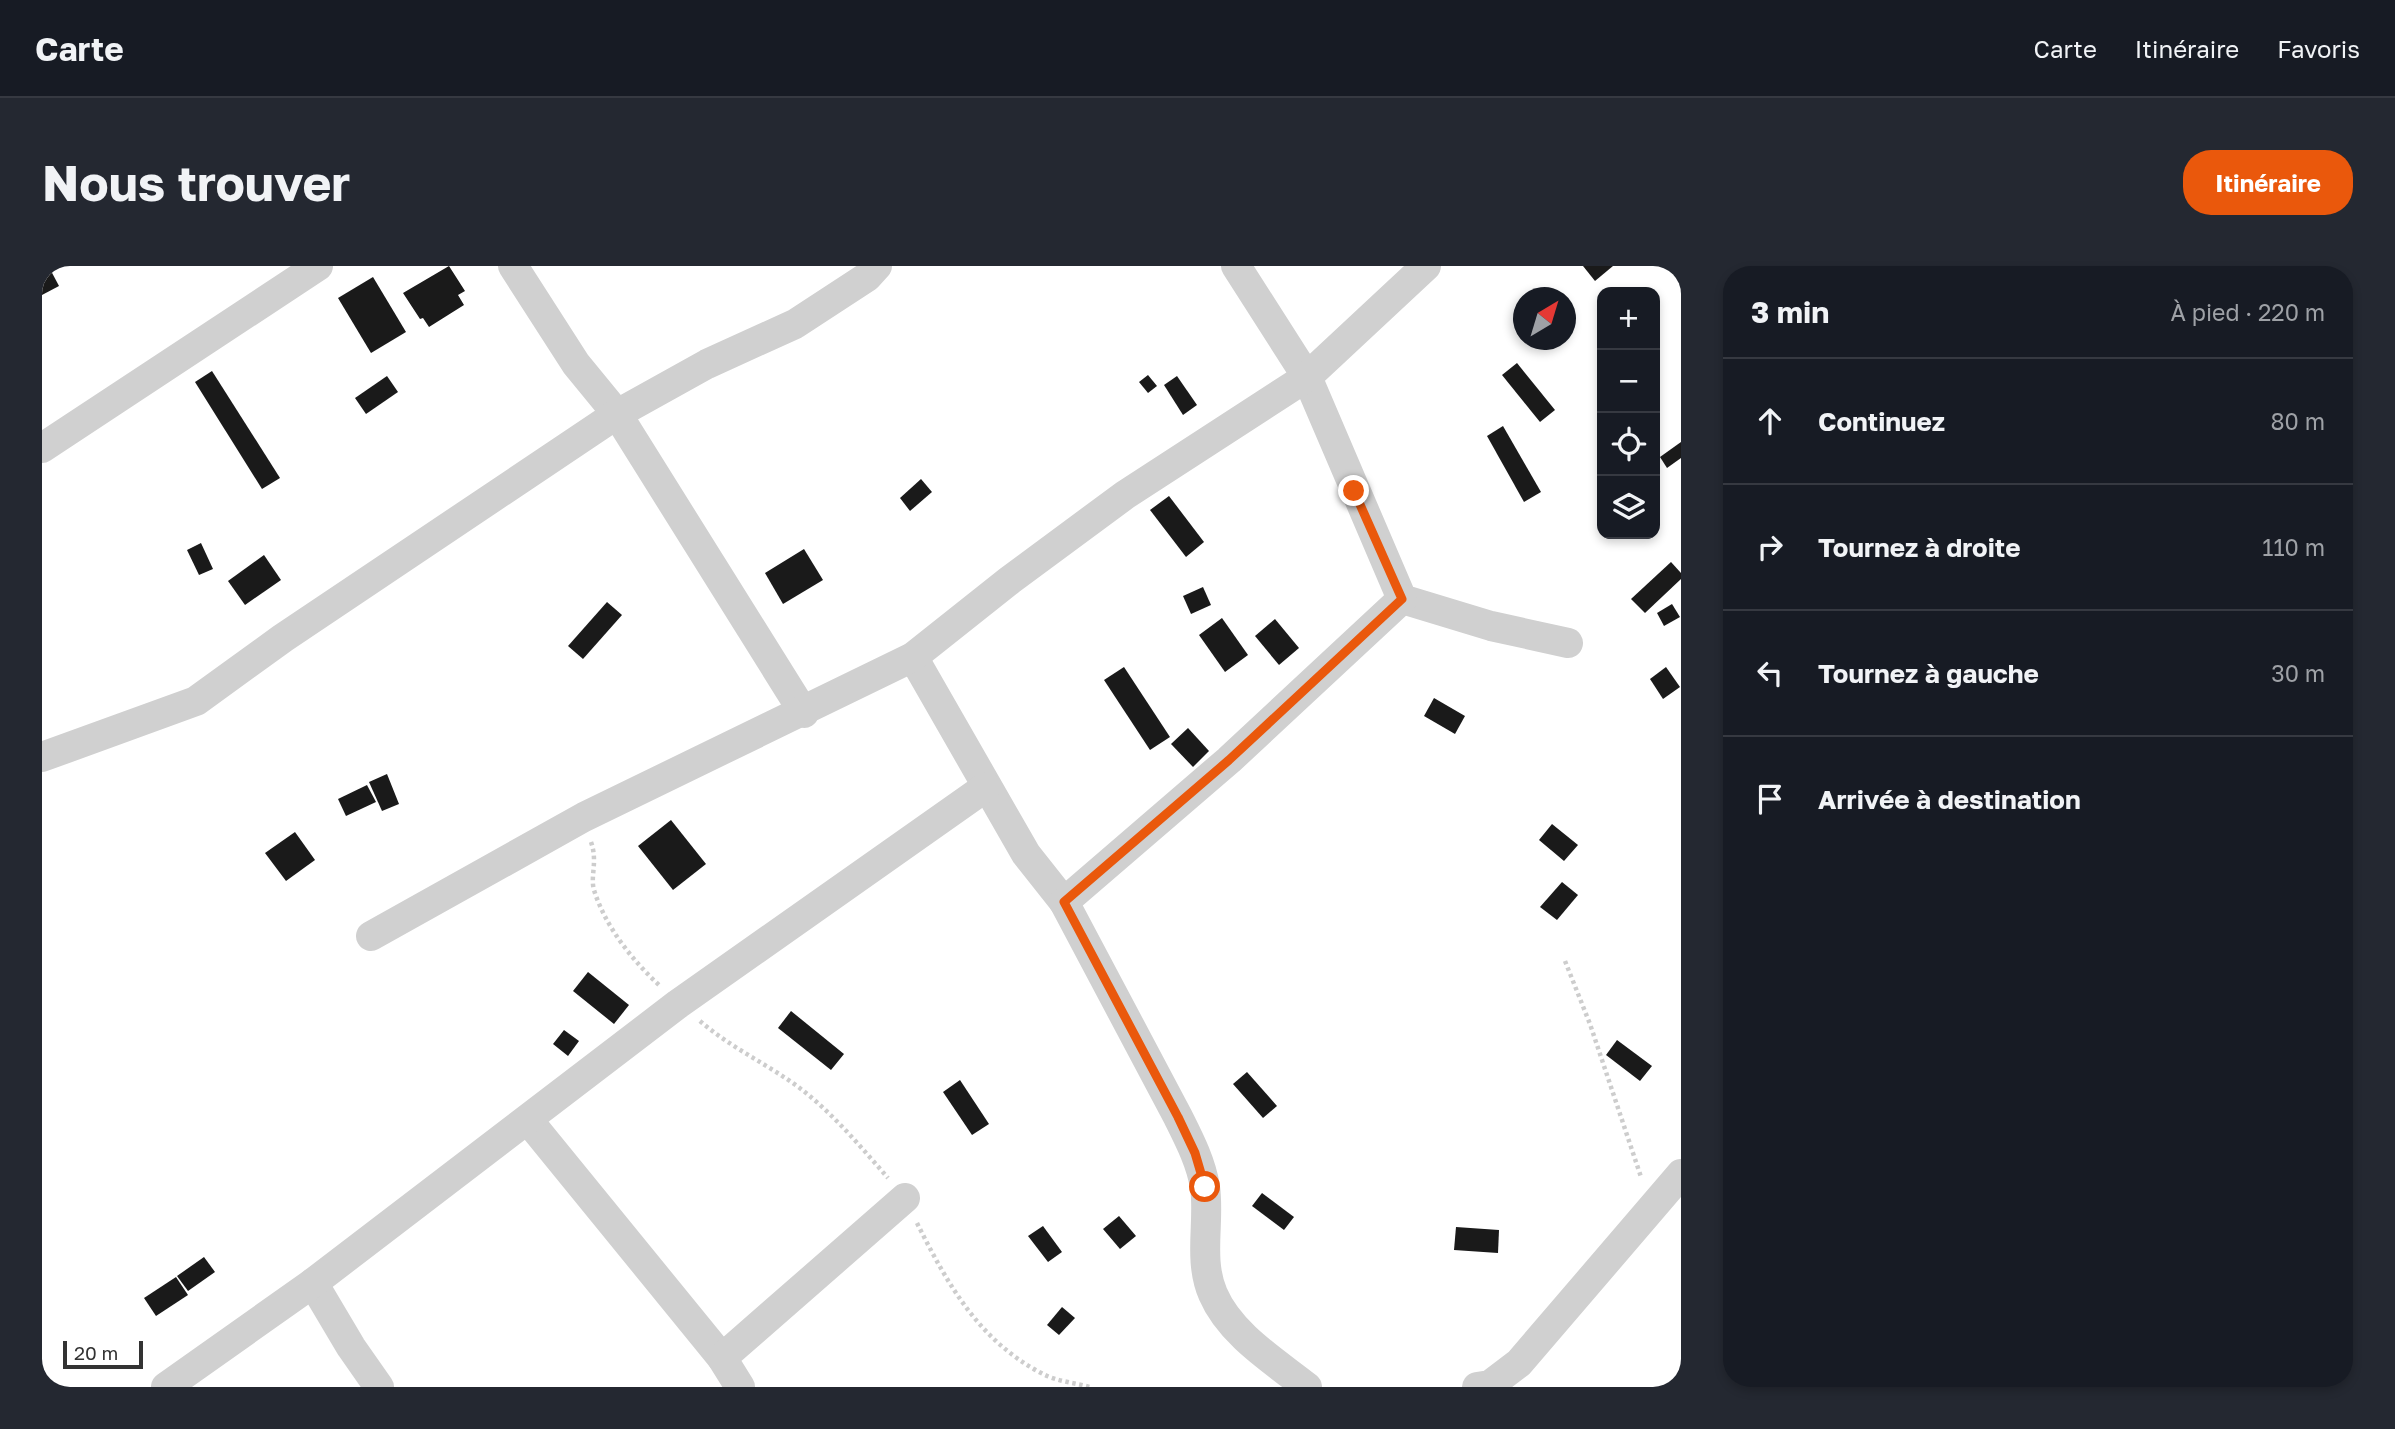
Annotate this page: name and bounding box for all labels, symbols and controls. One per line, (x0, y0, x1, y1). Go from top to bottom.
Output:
text: Carte (35, 29, 124, 68)
text: Carte (2034, 34, 2097, 63)
text: Itinéraire (2135, 34, 2239, 63)
text: Favoris (2277, 34, 2360, 63)
button: Itinéraire (2183, 150, 2353, 215)
text: Nous trouver (42, 153, 350, 212)
north arrow (1513, 287, 1576, 350)
map controls (1597, 287, 1660, 539)
button: + (1597, 287, 1660, 350)
text: 3 min (1751, 294, 1829, 330)
text: À pied · 220 m (2171, 298, 2325, 326)
button: − (1597, 350, 1660, 413)
icon: ahead (1751, 402, 1789, 440)
text: Continuez (1818, 406, 1945, 437)
text: 80 m (2271, 407, 2325, 435)
button: locate (1597, 413, 1660, 476)
route end (1338, 475, 1369, 506)
button: layers (1597, 476, 1660, 539)
icon: right (1751, 528, 1789, 566)
text: Tournez à droite (1818, 532, 2021, 563)
text: 110 m (2262, 533, 2325, 561)
icon: left (1751, 654, 1789, 692)
text: Tournez à gauche (1818, 658, 2039, 689)
text: 30 m (2271, 659, 2325, 687)
icon: arrive (1751, 780, 1789, 818)
text: Arrivée à destination (1818, 784, 2081, 815)
route start (1189, 1171, 1220, 1202)
scale bar (63, 1338, 144, 1370)
text: 20 m (74, 1341, 118, 1364)

